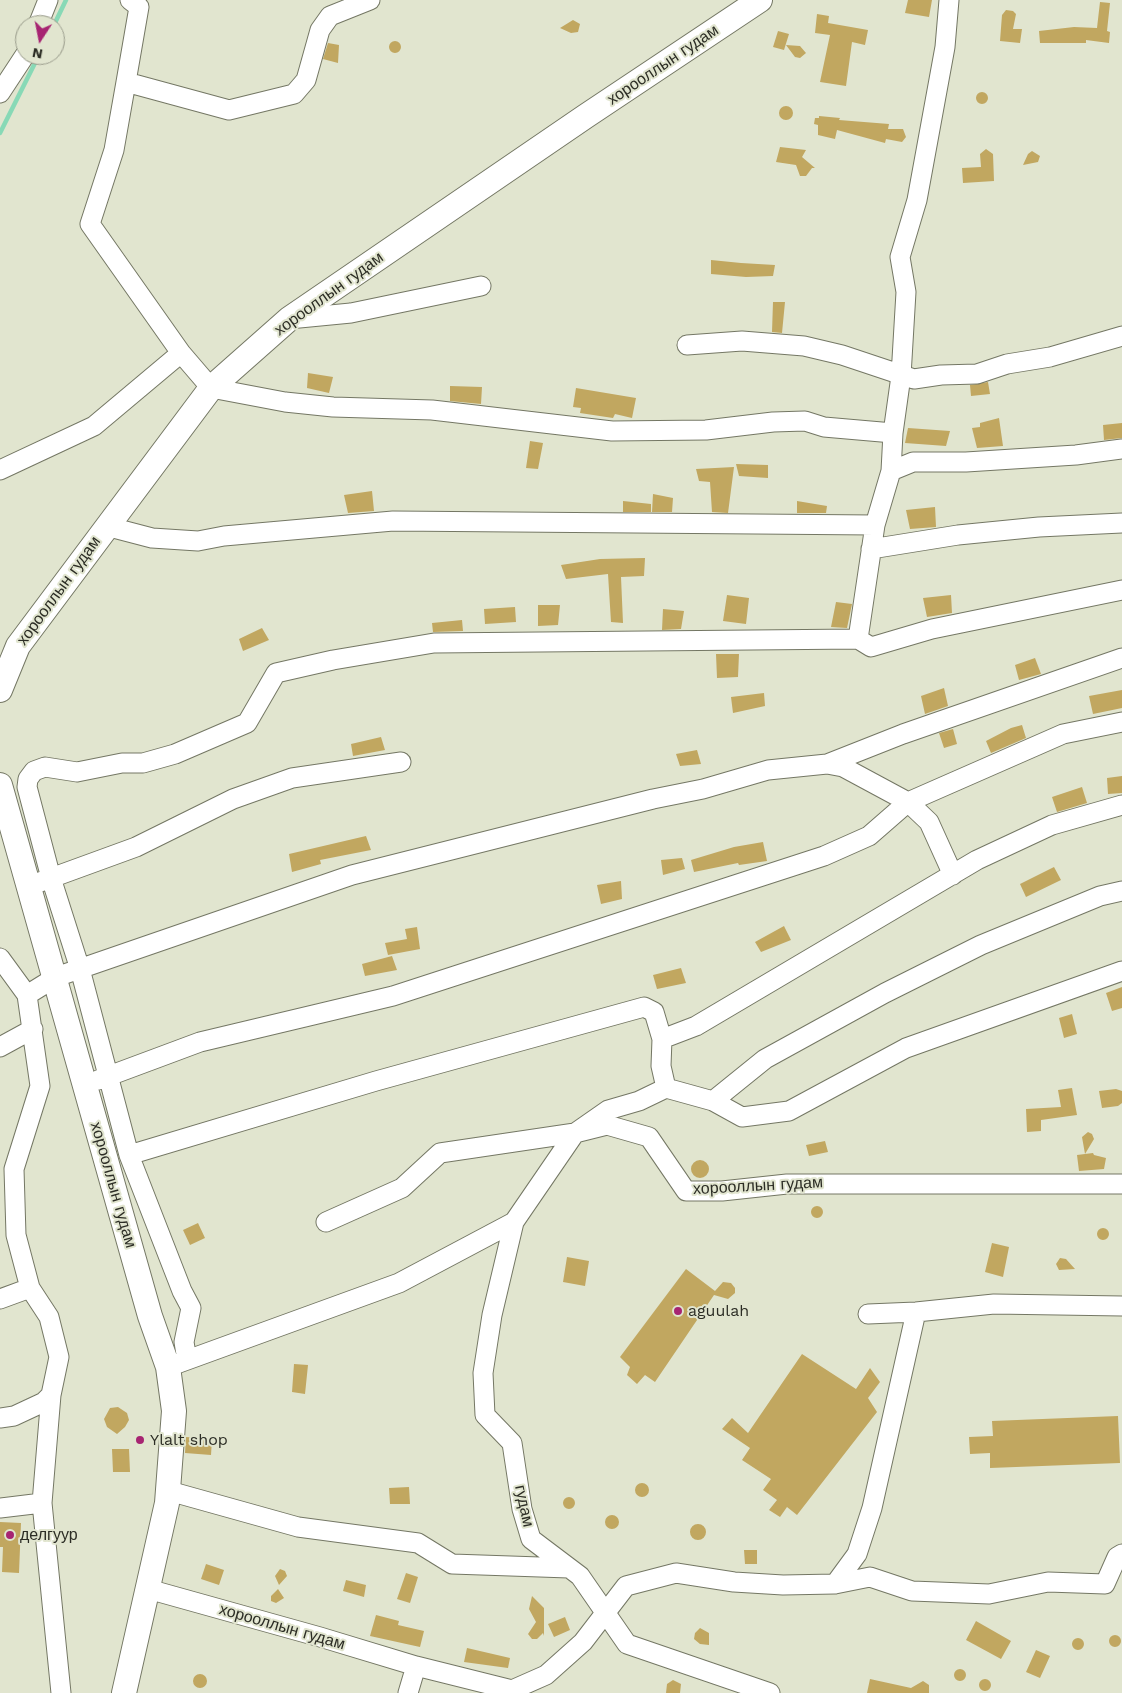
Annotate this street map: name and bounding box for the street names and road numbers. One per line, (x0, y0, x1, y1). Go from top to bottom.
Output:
street label: хорооллын гудам (604, 21, 722, 109)
street label: хорооллын гудам (271, 248, 387, 340)
street label: хорооллын гудам (13, 533, 105, 649)
street label: хорооллын гудам (86, 1120, 140, 1250)
street label: хорооллын гудам (693, 1173, 823, 1199)
street label: гудам (510, 1483, 538, 1529)
street label: хорооллын гудам (217, 1600, 347, 1654)

